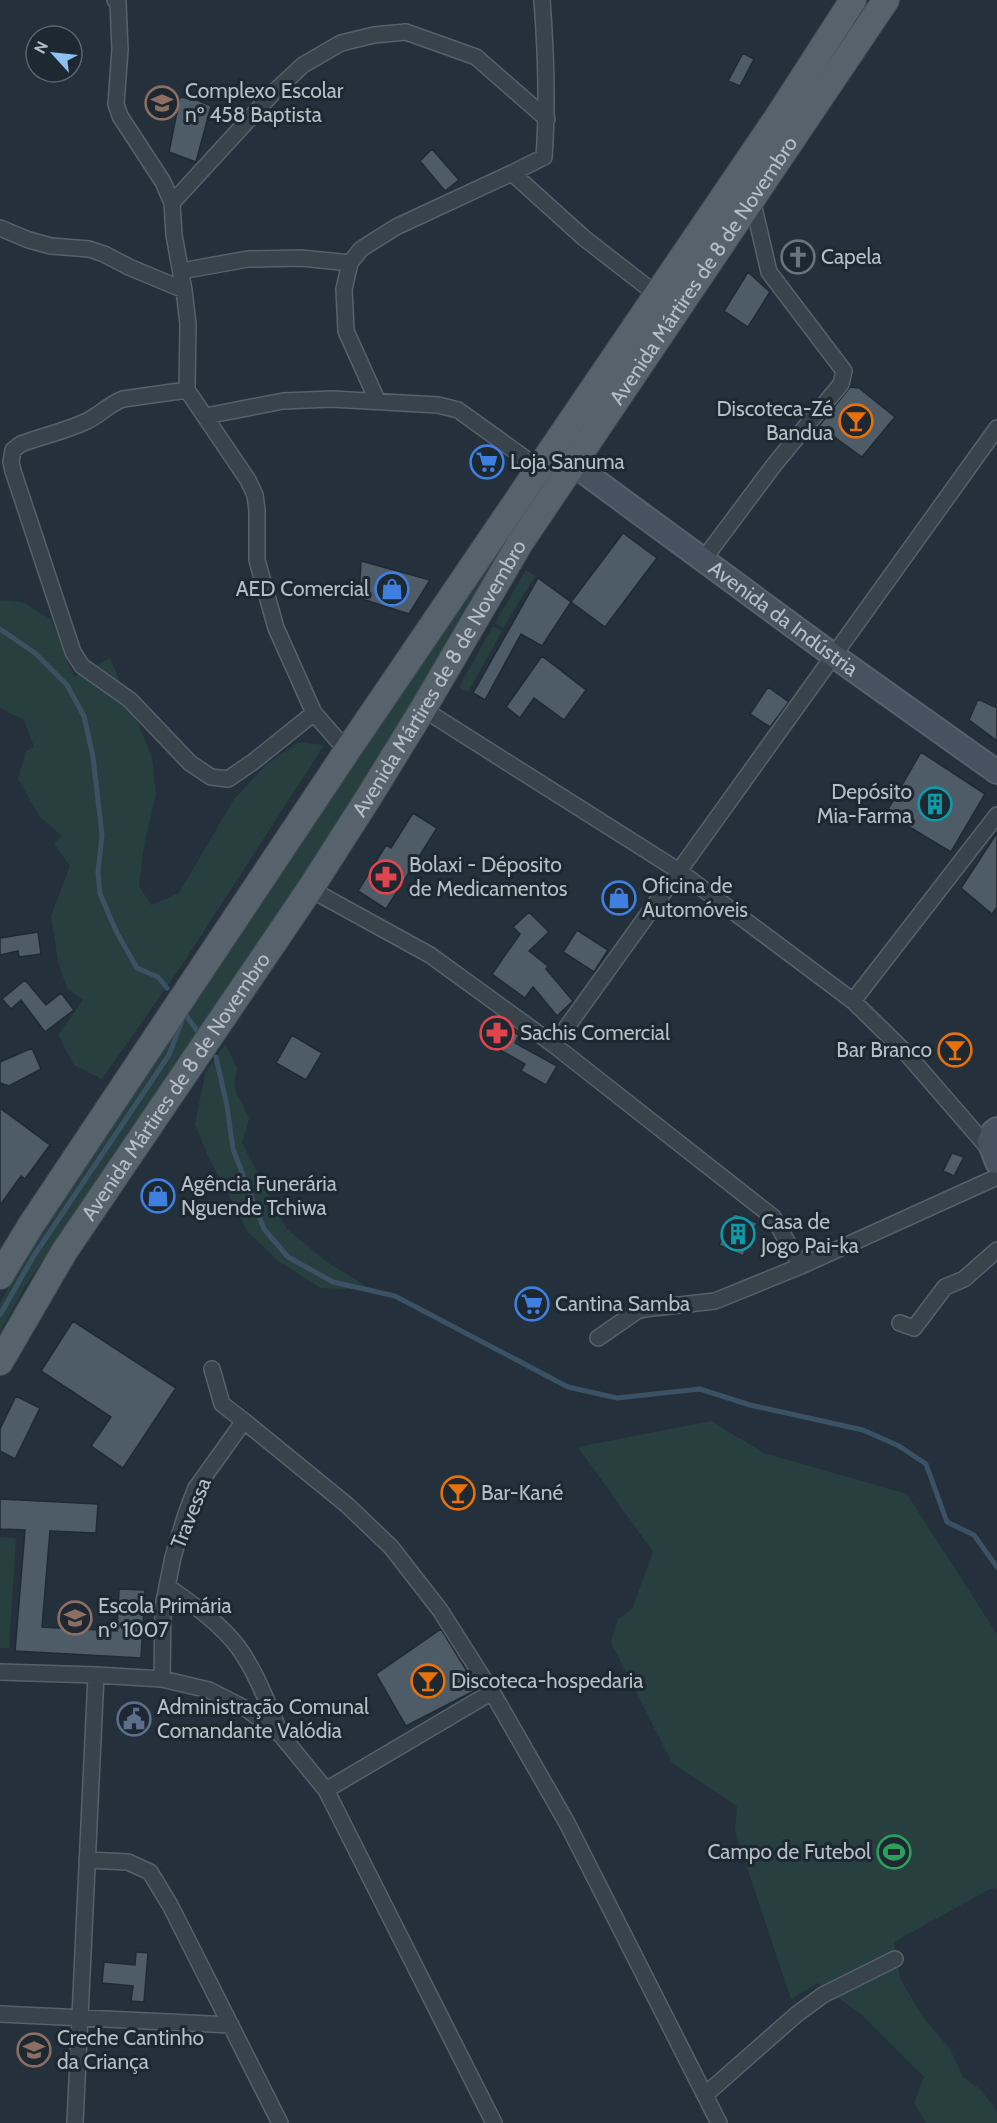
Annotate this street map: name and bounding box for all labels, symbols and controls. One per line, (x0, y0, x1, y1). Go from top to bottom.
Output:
north arrow (24, 24, 84, 84)
text: N (30, 38, 52, 57)
place label: Complexo Escolar nº 458 Baptista (185, 78, 344, 127)
school or university icon: Complexo Escolar nº 458 Baptista (144, 85, 180, 121)
street label: Avenida Mártires de 8 de Novembro (604, 131, 802, 409)
church icon: Capela (780, 239, 816, 275)
place label: Capela (821, 244, 882, 269)
place label: Discoteca-Zé Bandua (716, 396, 833, 445)
bar icon: Discoteca-Zé Bandua (838, 403, 874, 439)
supermarket icon: Loja Sanuma (469, 444, 505, 480)
place label: Loja Sanuma (510, 449, 625, 475)
street label: Avenida Mártires de 8 de Novembro (347, 535, 531, 821)
street label: Avenida da Indústria (704, 555, 863, 681)
shop icon: AED Comercial (374, 571, 410, 607)
place label: AED Comercial (236, 576, 369, 601)
place label: Depósito Mia-Farma (817, 779, 912, 828)
building icon: Depósito Mia-Farma (917, 786, 953, 822)
place label: Bolaxi - Déposito de Medicamentos (409, 852, 568, 901)
pharmacy icon: Bolaxi - Déposito de Medicamentos (368, 859, 404, 895)
place label: Oficina de Automóveis (642, 873, 748, 922)
shop icon: Oficina de Automóveis (601, 880, 637, 916)
street label: Avenida Mártires de 8 de Novembro (76, 948, 275, 1225)
pharmacy icon: Sachis Comercial (479, 1015, 515, 1051)
place label: Sachis Comercial (520, 1020, 670, 1045)
bar icon: Bar Branco (937, 1032, 973, 1068)
place label: Bar Branco (836, 1037, 932, 1062)
place label: Agência Funerária Nguende Tchiwa (181, 1171, 337, 1220)
shop icon: Agência Funerária Nguende Tchiwa (140, 1178, 176, 1214)
place label: Casa de Jogo Pai-ka (760, 1209, 859, 1258)
building icon: Casa de Jogo Pai-ka (720, 1216, 756, 1252)
supermarket icon: Cantina Samba (514, 1286, 550, 1322)
place label: Cantina Samba (555, 1291, 690, 1316)
street label: Travessa (165, 1474, 216, 1552)
bar icon: Bar-Kané (440, 1475, 476, 1511)
place label: Bar-Kané (481, 1480, 563, 1505)
place label: Escola Primária nº 1007 (98, 1593, 232, 1642)
school or university icon: Escola Primária nº 1007 (57, 1600, 93, 1636)
bar icon: Discoteca-hospedaria (410, 1663, 446, 1699)
place label: Discoteca-hospedaria (451, 1668, 643, 1693)
place label: Administração Comunal Comandante Valódia (157, 1694, 369, 1743)
public building icon: Administração Comunal Comandante Valódia (116, 1701, 152, 1737)
sports icon: Campo de Futebol (876, 1834, 912, 1870)
place label: Campo de Futebol (707, 1839, 871, 1864)
place label: Creche Cantinho da Criança (57, 2025, 204, 2074)
school or university icon: Creche Cantinho da Criança (16, 2032, 52, 2068)

